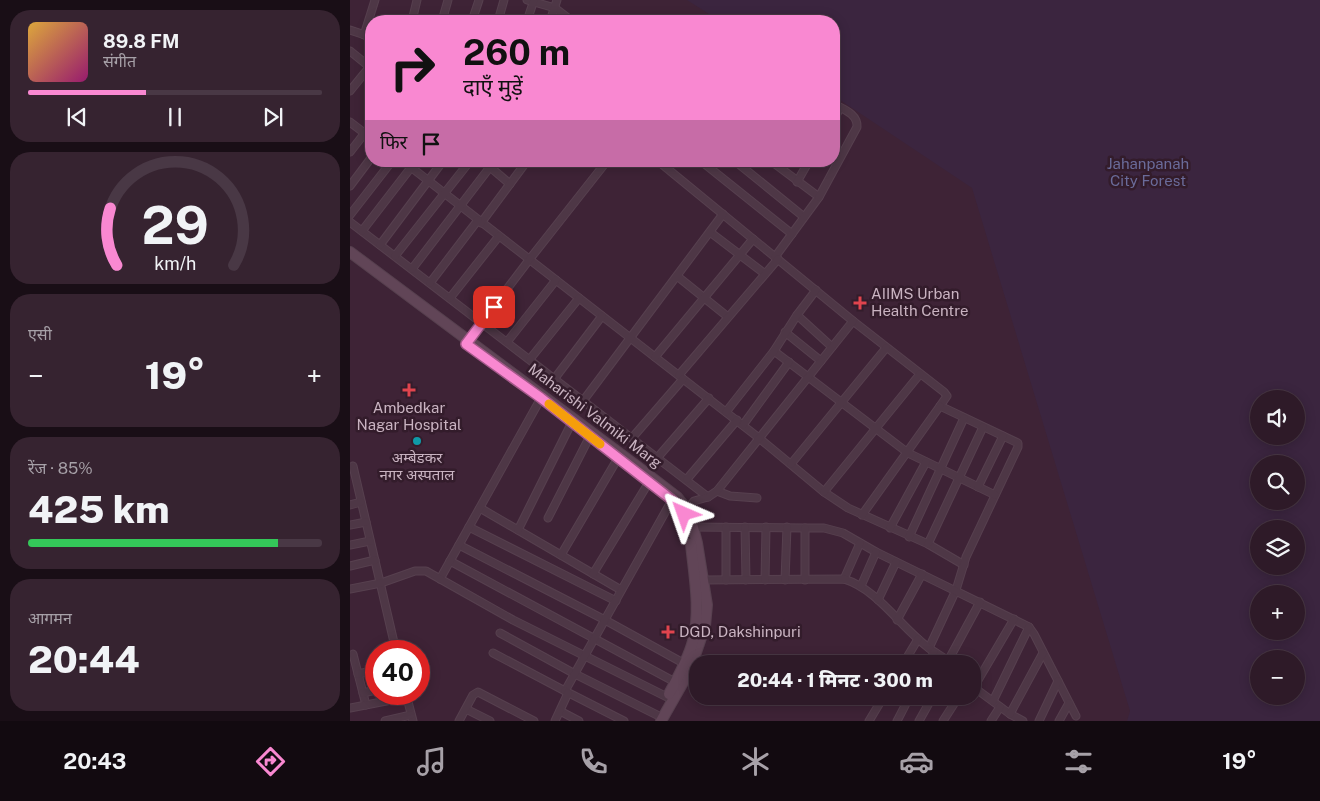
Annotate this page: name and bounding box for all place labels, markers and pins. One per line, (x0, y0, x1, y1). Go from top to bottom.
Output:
place label: AIIMS Urban Health Centre (871, 285, 968, 319)
pin (473, 286, 515, 328)
marker: AIIMS Urban Health Centre (853, 296, 867, 310)
marker: Ambedkar Nagar Hospital (402, 383, 416, 397)
place label: Ambedkar Nagar Hospital (356, 399, 462, 433)
marker: अम्बेडकर नगर अस्पताल (411, 435, 423, 447)
place label: अम्बेडकर नगर अस्पताल (380, 449, 455, 483)
place label: DGD, Dakshinpuri (679, 623, 801, 640)
marker: DGD, Dakshinpuri (661, 625, 675, 639)

